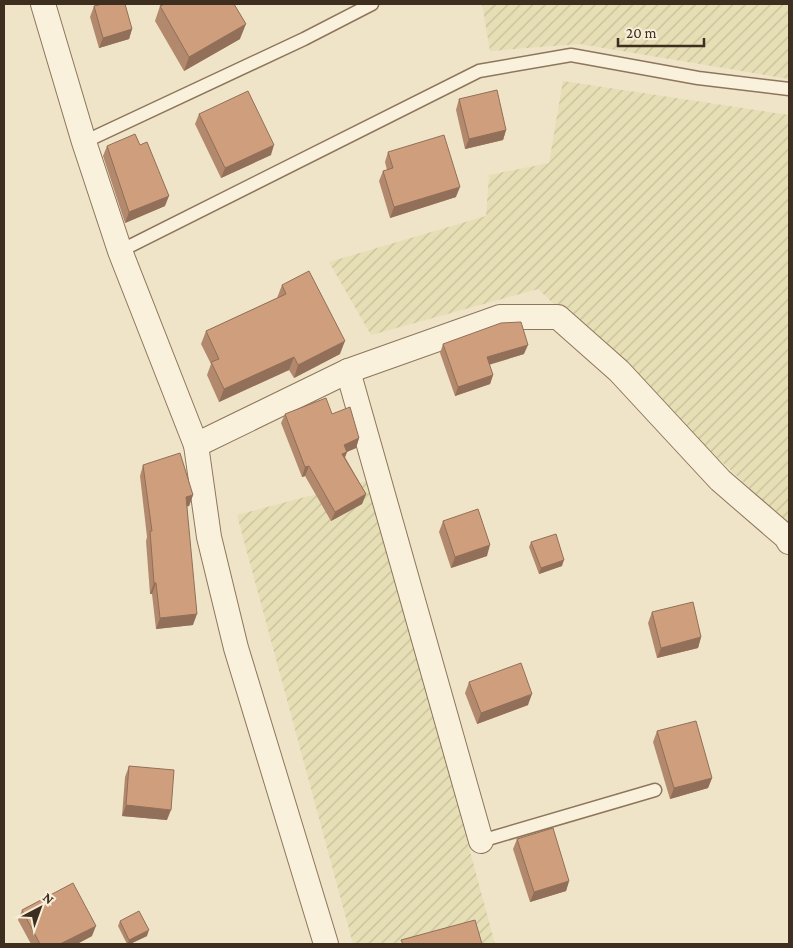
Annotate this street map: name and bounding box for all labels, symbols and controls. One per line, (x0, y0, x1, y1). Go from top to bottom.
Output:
scale bar (618, 15, 704, 47)
text: 20 m (626, 25, 657, 41)
north arrow (15, 883, 65, 933)
text: N (40, 889, 58, 908)

